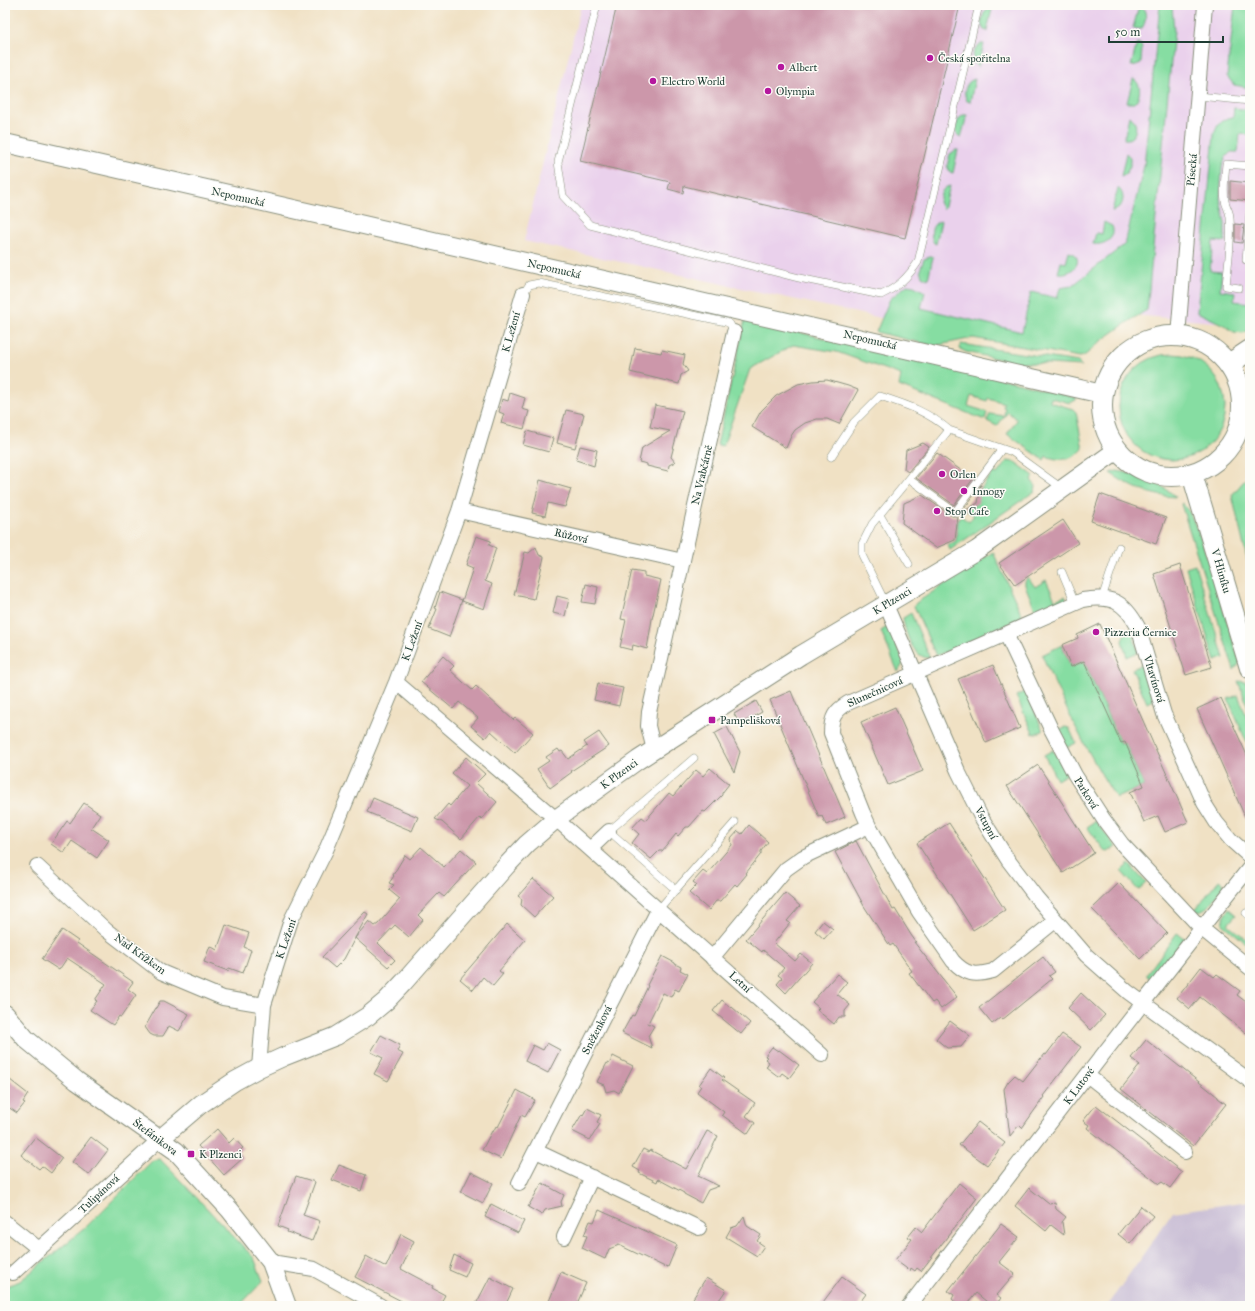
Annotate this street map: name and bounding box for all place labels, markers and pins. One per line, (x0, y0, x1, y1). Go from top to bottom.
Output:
place label: Česká spořitelna (938, 51, 1011, 65)
marker: Česká spořitelna (925, 53, 935, 63)
place label: Albert (788, 61, 817, 74)
marker: Albert (776, 62, 786, 72)
place label: Electro World (661, 75, 726, 88)
marker: Electro World (648, 76, 658, 86)
place label: Olympia (776, 85, 815, 98)
marker: Olympia (763, 86, 773, 96)
place label: Orlen (950, 468, 976, 481)
marker: Orlen (937, 469, 947, 479)
place label: Innogy (972, 485, 1005, 498)
marker: Innogy (959, 486, 969, 496)
place label: Stop Cafe (945, 505, 989, 518)
marker: Stop Cafe (932, 506, 942, 516)
place label: Pizzeria Černice (1104, 625, 1177, 639)
marker: Pizzeria Černice (1091, 627, 1101, 637)
place label: Pampelišková (720, 714, 781, 727)
marker: Pampelišková (707, 715, 717, 725)
place label: K Plzenci (199, 1148, 242, 1161)
marker: K Plzenci (186, 1149, 196, 1159)

